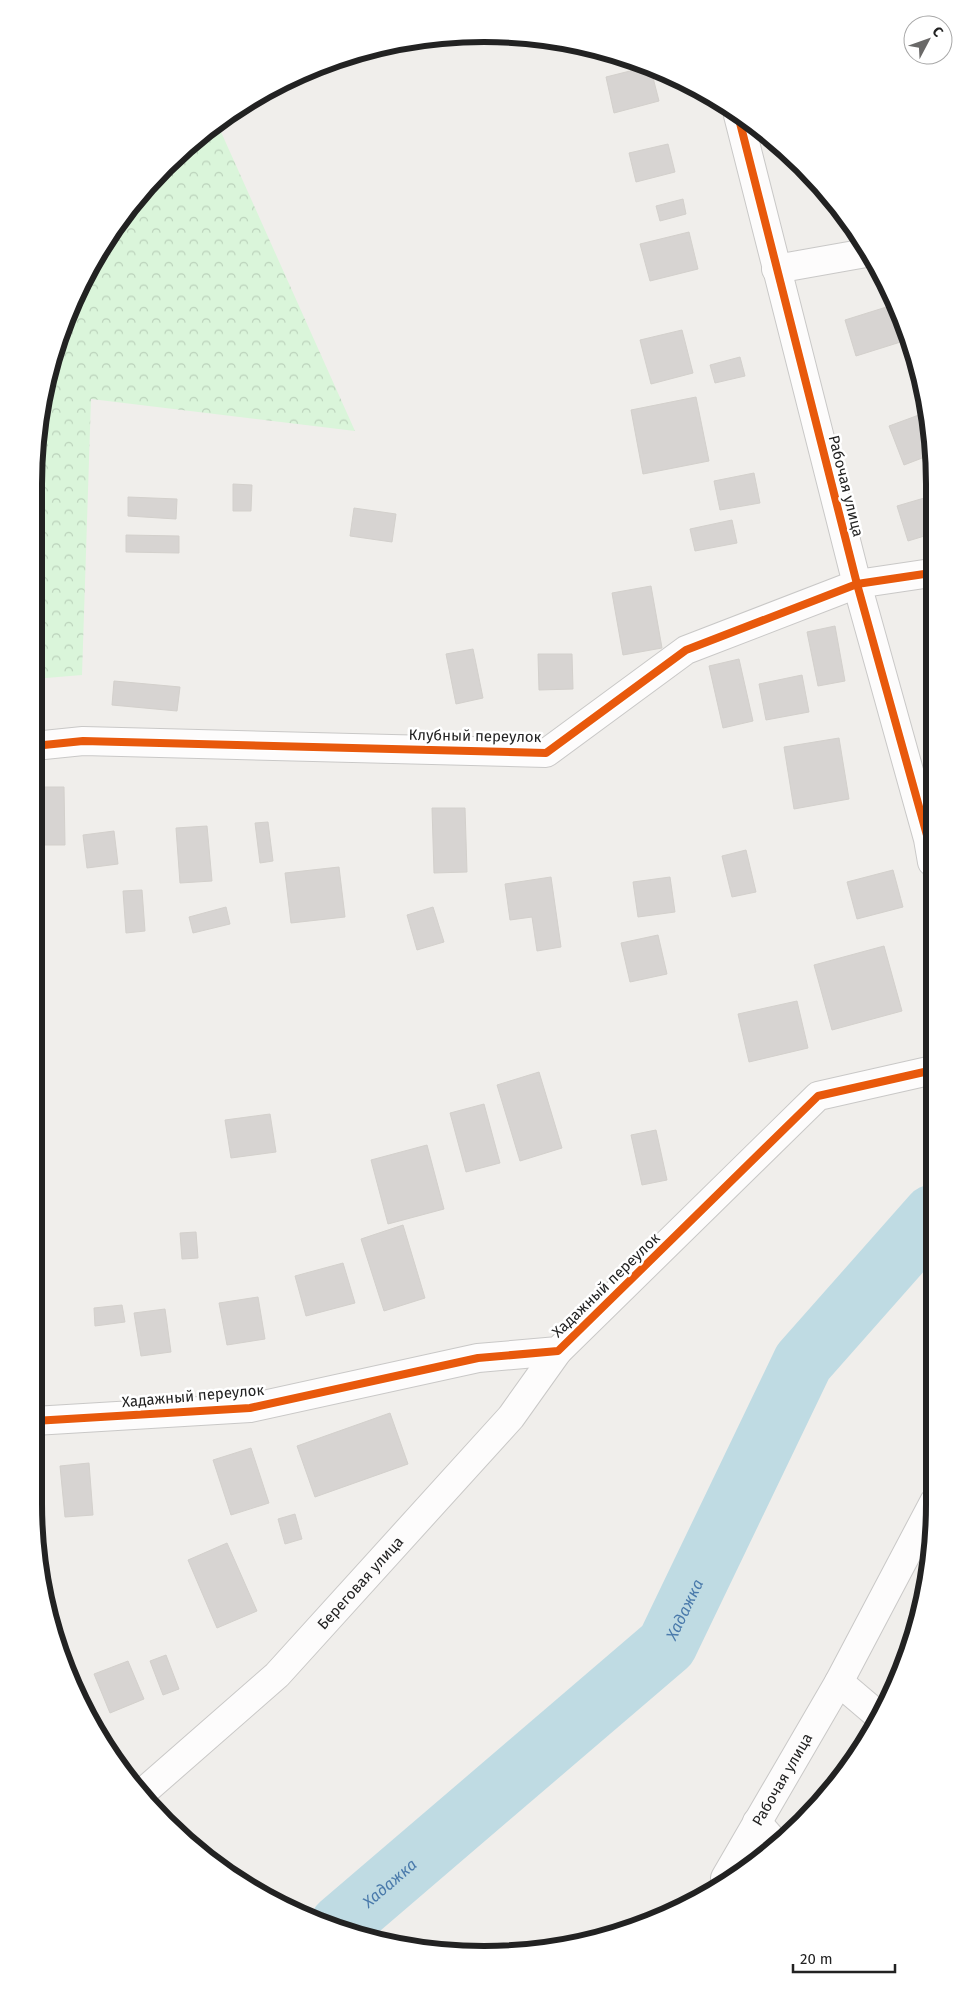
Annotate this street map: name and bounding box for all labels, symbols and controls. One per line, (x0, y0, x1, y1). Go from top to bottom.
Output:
north arrow (903, 15, 953, 65)
text: С (928, 23, 946, 40)
street label: Рабочая улица (825, 433, 867, 539)
street label: Клубный переулок (408, 726, 542, 746)
street label: Хадажный переулок (548, 1229, 664, 1341)
street label: Хадажный переулок (121, 1381, 265, 1411)
street label: Береговая улица (314, 1533, 407, 1633)
water label: Хадажка (661, 1576, 707, 1644)
street label: Рабочая улица (748, 1730, 816, 1829)
water label: Хадажка (358, 1855, 421, 1912)
scale bar (793, 1942, 896, 1974)
text: 20 m (800, 1950, 833, 1968)

